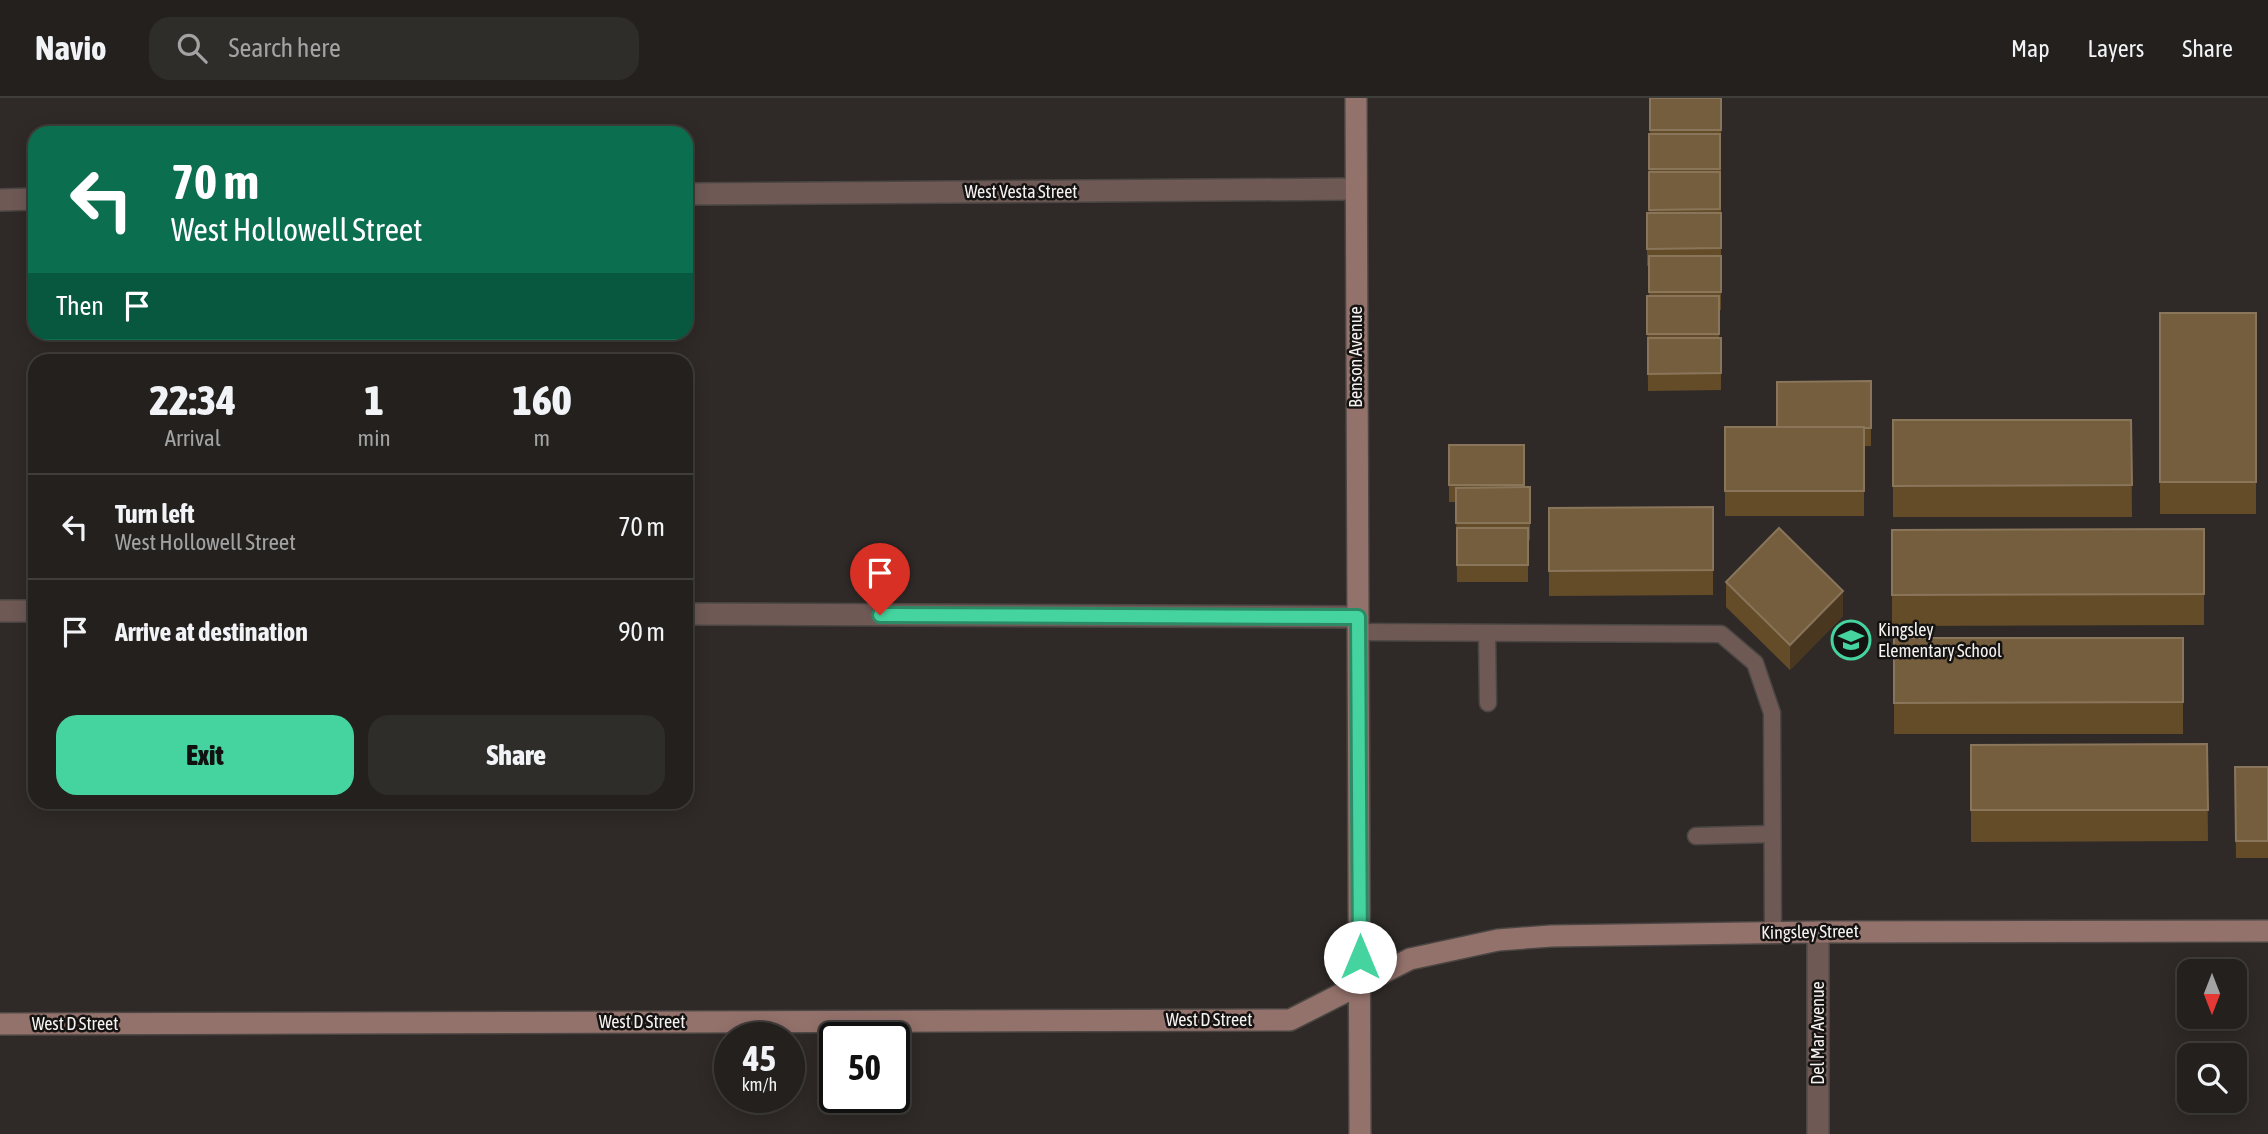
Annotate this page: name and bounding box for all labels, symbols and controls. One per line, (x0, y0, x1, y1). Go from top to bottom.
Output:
search box (149, 17, 639, 80)
text: Navio (35, 29, 107, 67)
icon: search (173, 29, 211, 67)
text: Search here (229, 33, 341, 63)
text: Map (2011, 35, 2050, 62)
text: Layers (2088, 35, 2144, 62)
text: Share (2182, 35, 2233, 62)
text: 70 m (171, 153, 259, 209)
icon: left (56, 154, 147, 245)
street label: West Vesta Street (964, 181, 1078, 202)
text: West Hollowell Street (171, 211, 423, 248)
icon: arrive (118, 287, 156, 325)
text: Then (56, 291, 104, 321)
street label: Benson Avenue (1345, 306, 1366, 408)
text: 22:34 (150, 376, 236, 424)
text: 1 (364, 376, 384, 424)
text: 160 (512, 376, 571, 424)
text: Arrival (165, 425, 221, 451)
text: min (358, 425, 391, 451)
text: m (534, 425, 550, 451)
text: Turn left (115, 499, 195, 529)
icon: left (56, 508, 94, 546)
text: 70 m (618, 512, 665, 542)
text: West Hollowell Street (115, 529, 296, 555)
pin (850, 543, 910, 615)
icon: arrive (861, 554, 899, 592)
icon: arrive (56, 613, 94, 651)
text: Arrive at destination (115, 617, 308, 647)
text: 90 m (618, 617, 665, 647)
school or university icon: Kingsley Elementary School (1830, 619, 1872, 661)
place label: Kingsley Elementary School (1878, 619, 2002, 661)
button: Exit (56, 715, 354, 795)
button: Share (368, 715, 665, 795)
position arrow (1323, 920, 1397, 994)
street label: Kingsley Street (1761, 920, 1859, 943)
north arrow (2177, 959, 2247, 1029)
map controls (2177, 959, 2247, 1113)
street label: Del Mar Avenue (1807, 981, 1828, 1085)
street label: West D Street (1166, 1009, 1252, 1030)
street label: West D Street (599, 1011, 685, 1032)
street label: West D Street (32, 1013, 118, 1034)
speed limit sign: 50 (819, 1022, 910, 1113)
text: 45 (743, 1038, 776, 1078)
button: search (2177, 1043, 2247, 1113)
text: km/h (742, 1074, 777, 1095)

